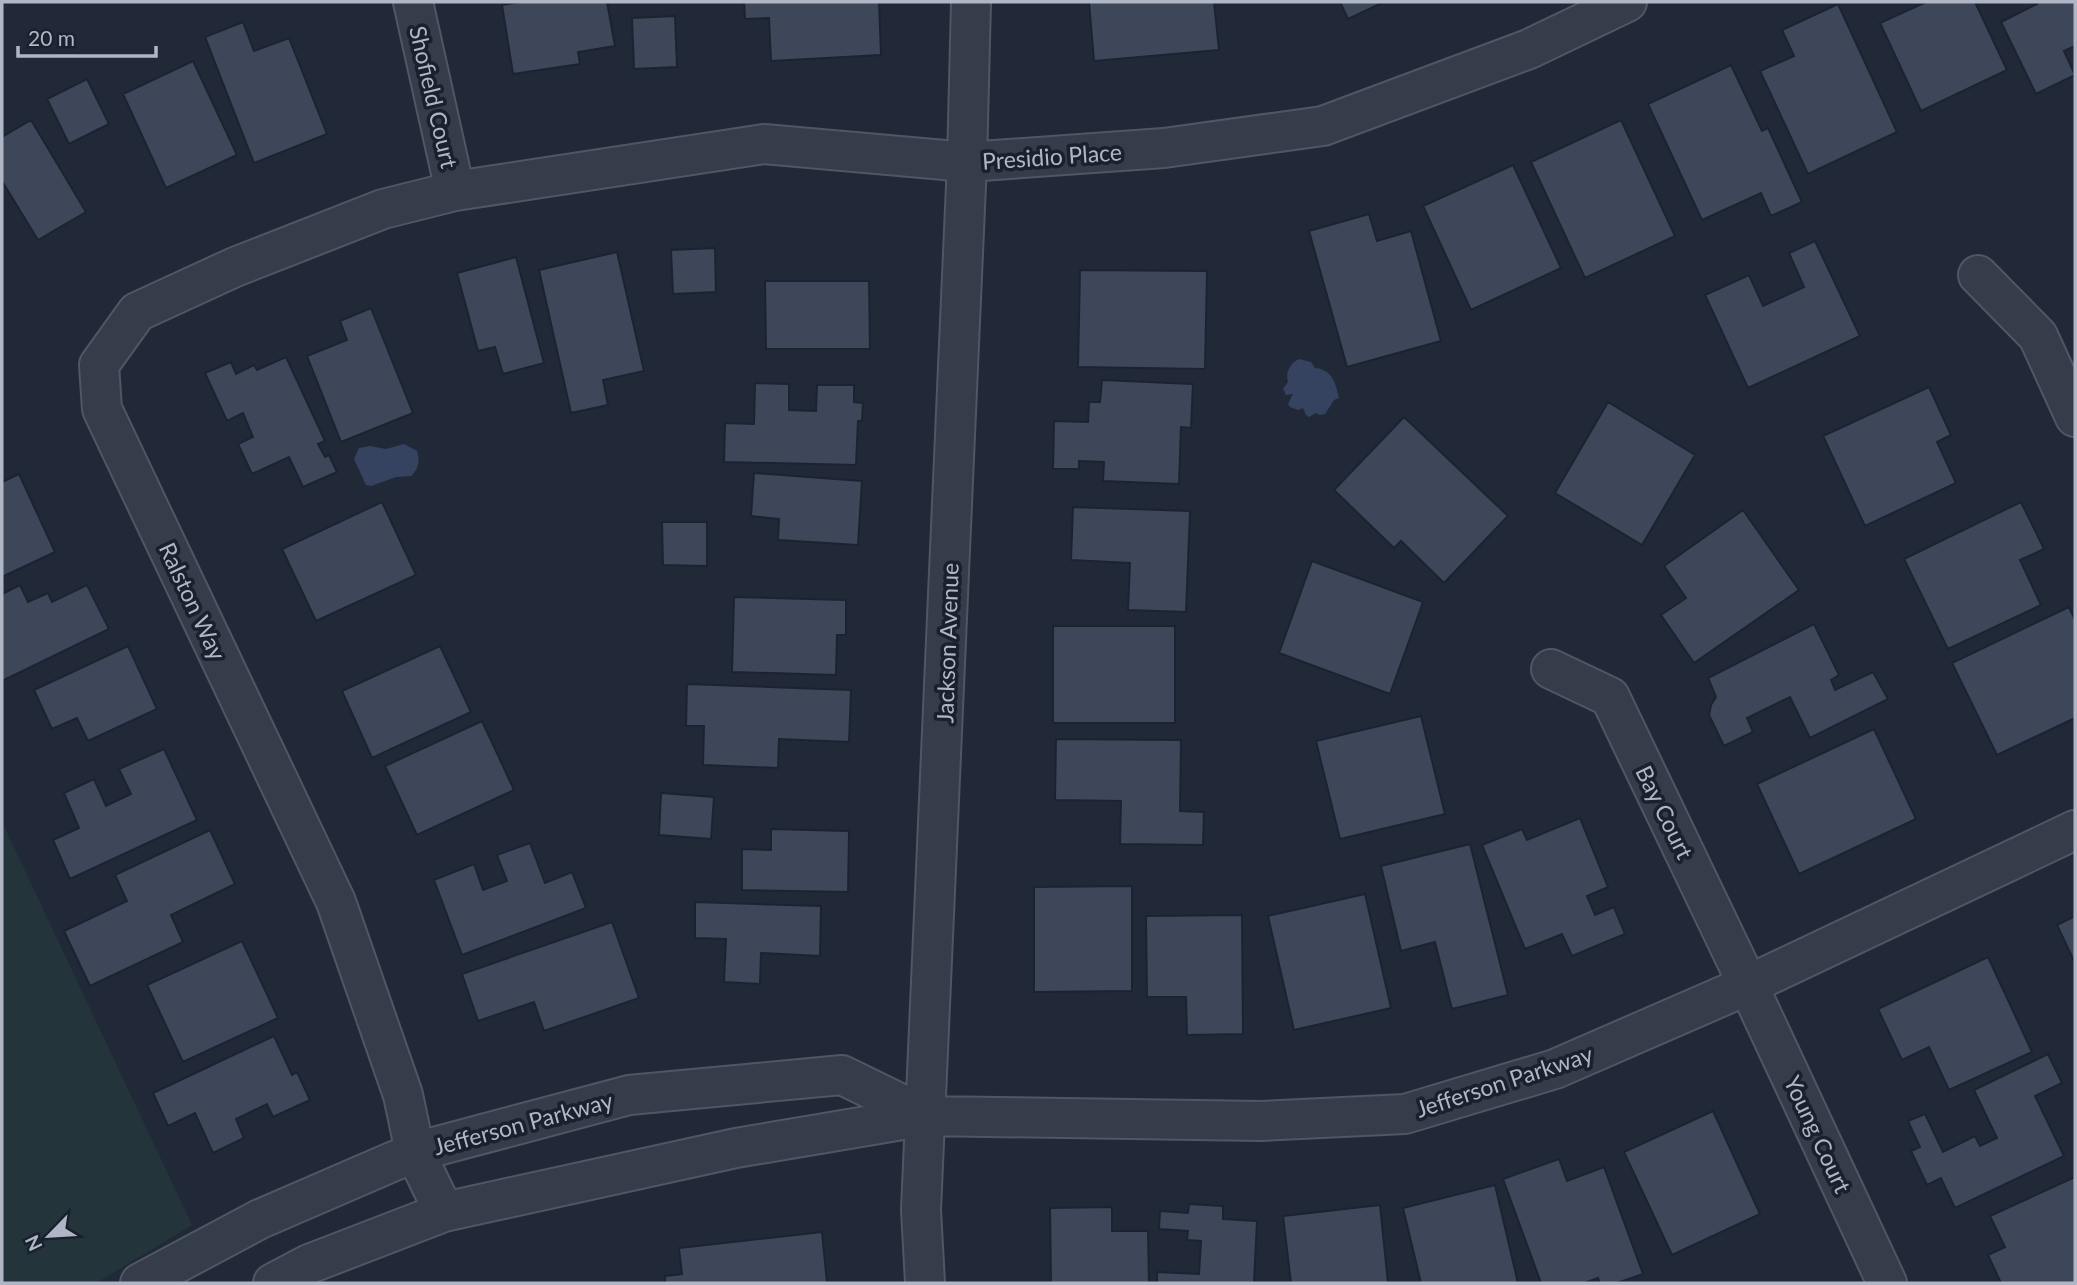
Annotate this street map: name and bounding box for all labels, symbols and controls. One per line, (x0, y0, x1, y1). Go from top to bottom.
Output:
scale bar (18, 14, 156, 58)
street label: Shofield Court (404, 23, 464, 172)
text: 20 m (28, 25, 75, 50)
street label: Presidio Place (981, 137, 1123, 175)
street label: Ralston Way (154, 538, 232, 664)
street label: Jackson Avenue (930, 562, 964, 724)
street label: Bay Court (1630, 761, 1700, 864)
street label: Jefferson Parkway (1412, 1039, 1596, 1123)
street label: Young Court (1779, 1071, 1858, 1198)
street label: Jefferson Parkway (430, 1086, 616, 1160)
north arrow (14, 1201, 84, 1271)
text: N (20, 1232, 47, 1255)

